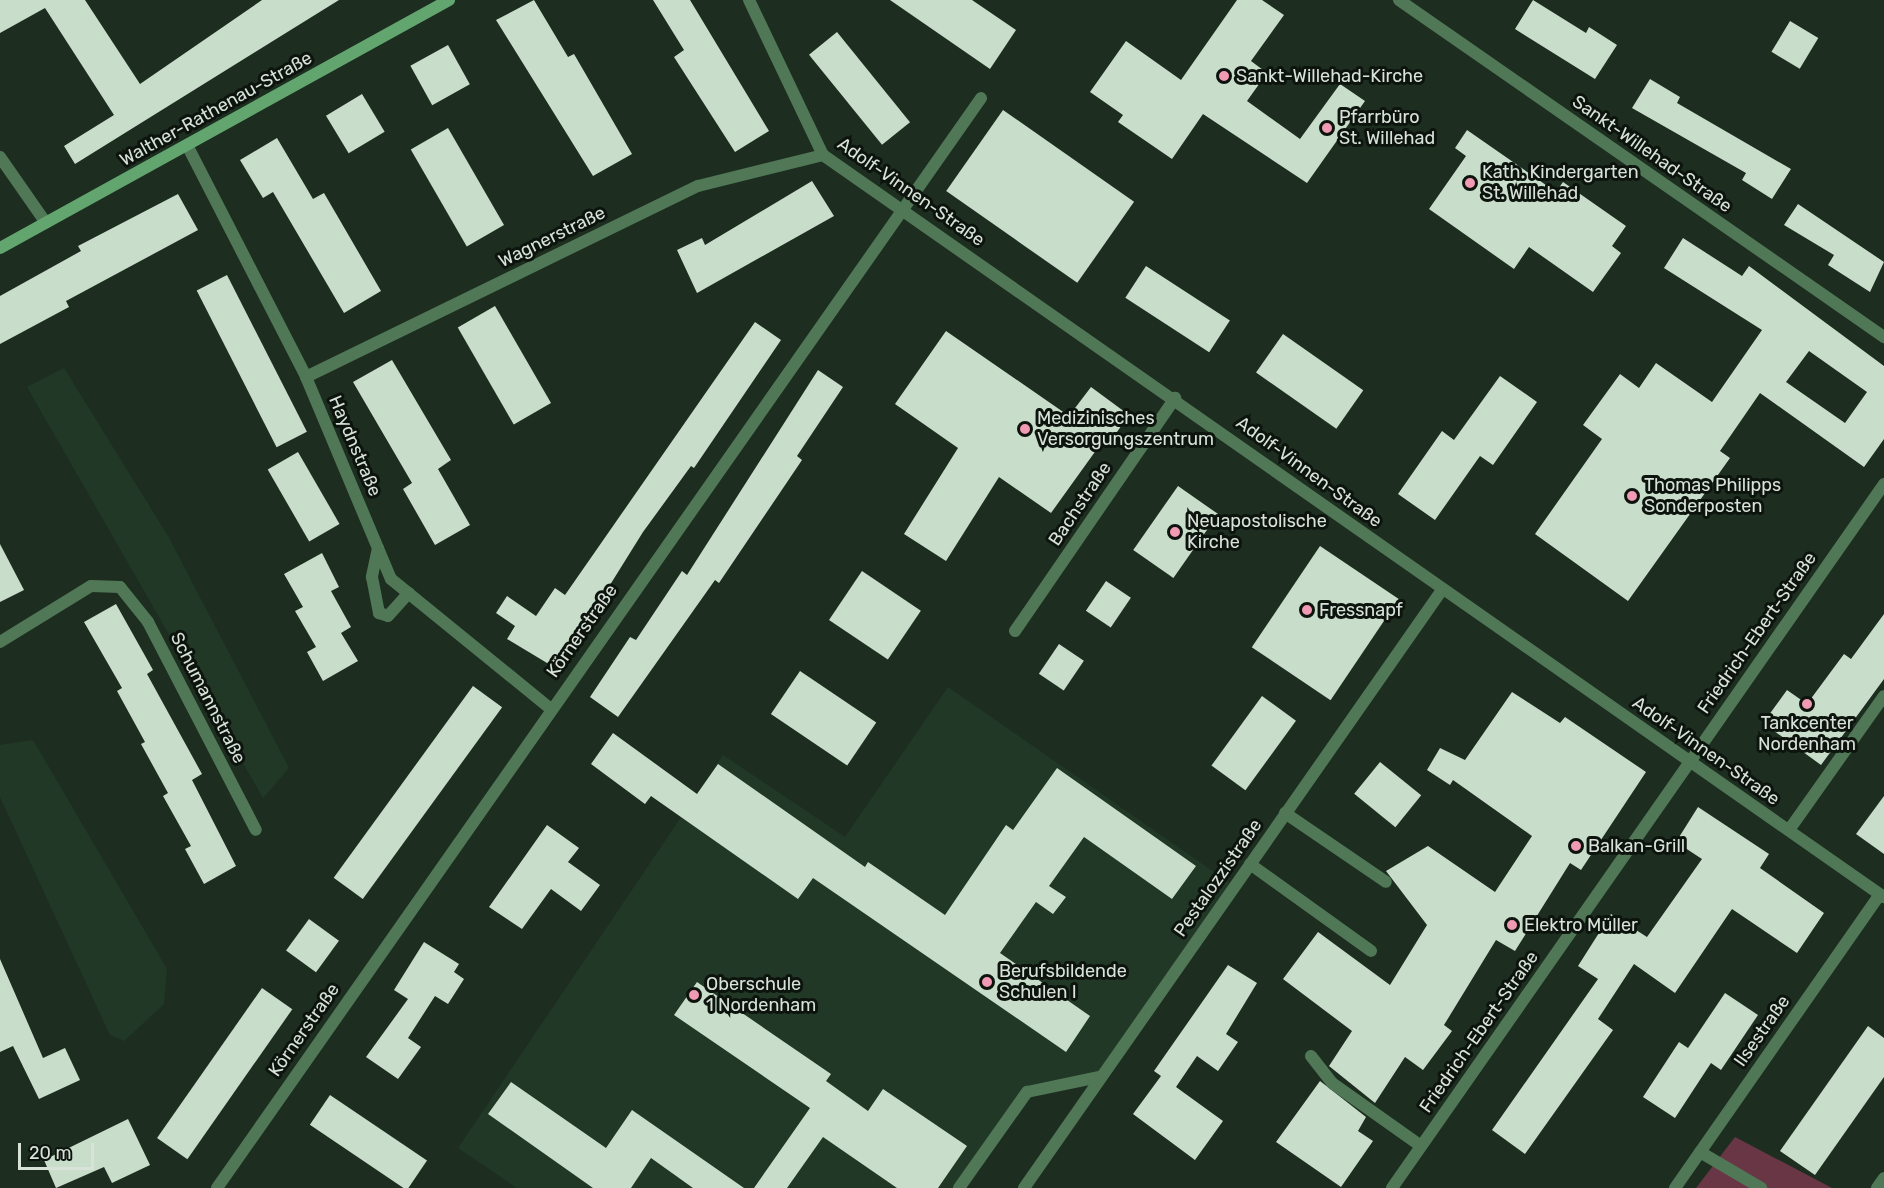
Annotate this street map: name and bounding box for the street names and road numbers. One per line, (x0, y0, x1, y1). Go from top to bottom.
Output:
street label: Walther-Rathenau-Straße (116, 47, 316, 171)
street label: Sankt-Willehad-Straße (1568, 91, 1736, 217)
street label: Adolf-Vinnen-Straße (833, 133, 989, 251)
street label: Wagnerstraße (495, 202, 609, 272)
street label: Haydnstraße (324, 392, 386, 500)
street label: Adolf-Vinnen-Straße (1232, 412, 1386, 532)
street label: Bachstraße (1044, 458, 1116, 550)
street label: Friedrich-Ebert-Straße (1693, 548, 1821, 718)
street label: Körnerstraße (542, 580, 622, 682)
street label: Schumannstraße (166, 629, 250, 767)
street label: Adolf-Vinnen-Straße (1628, 692, 1784, 810)
street label: Pestalozzistraße (1169, 815, 1267, 941)
street label: Friedrich-Ebert-Straße (1415, 947, 1543, 1117)
street label: Körnerstraße (264, 979, 344, 1081)
street label: Ilsestraße (1730, 991, 1794, 1071)

